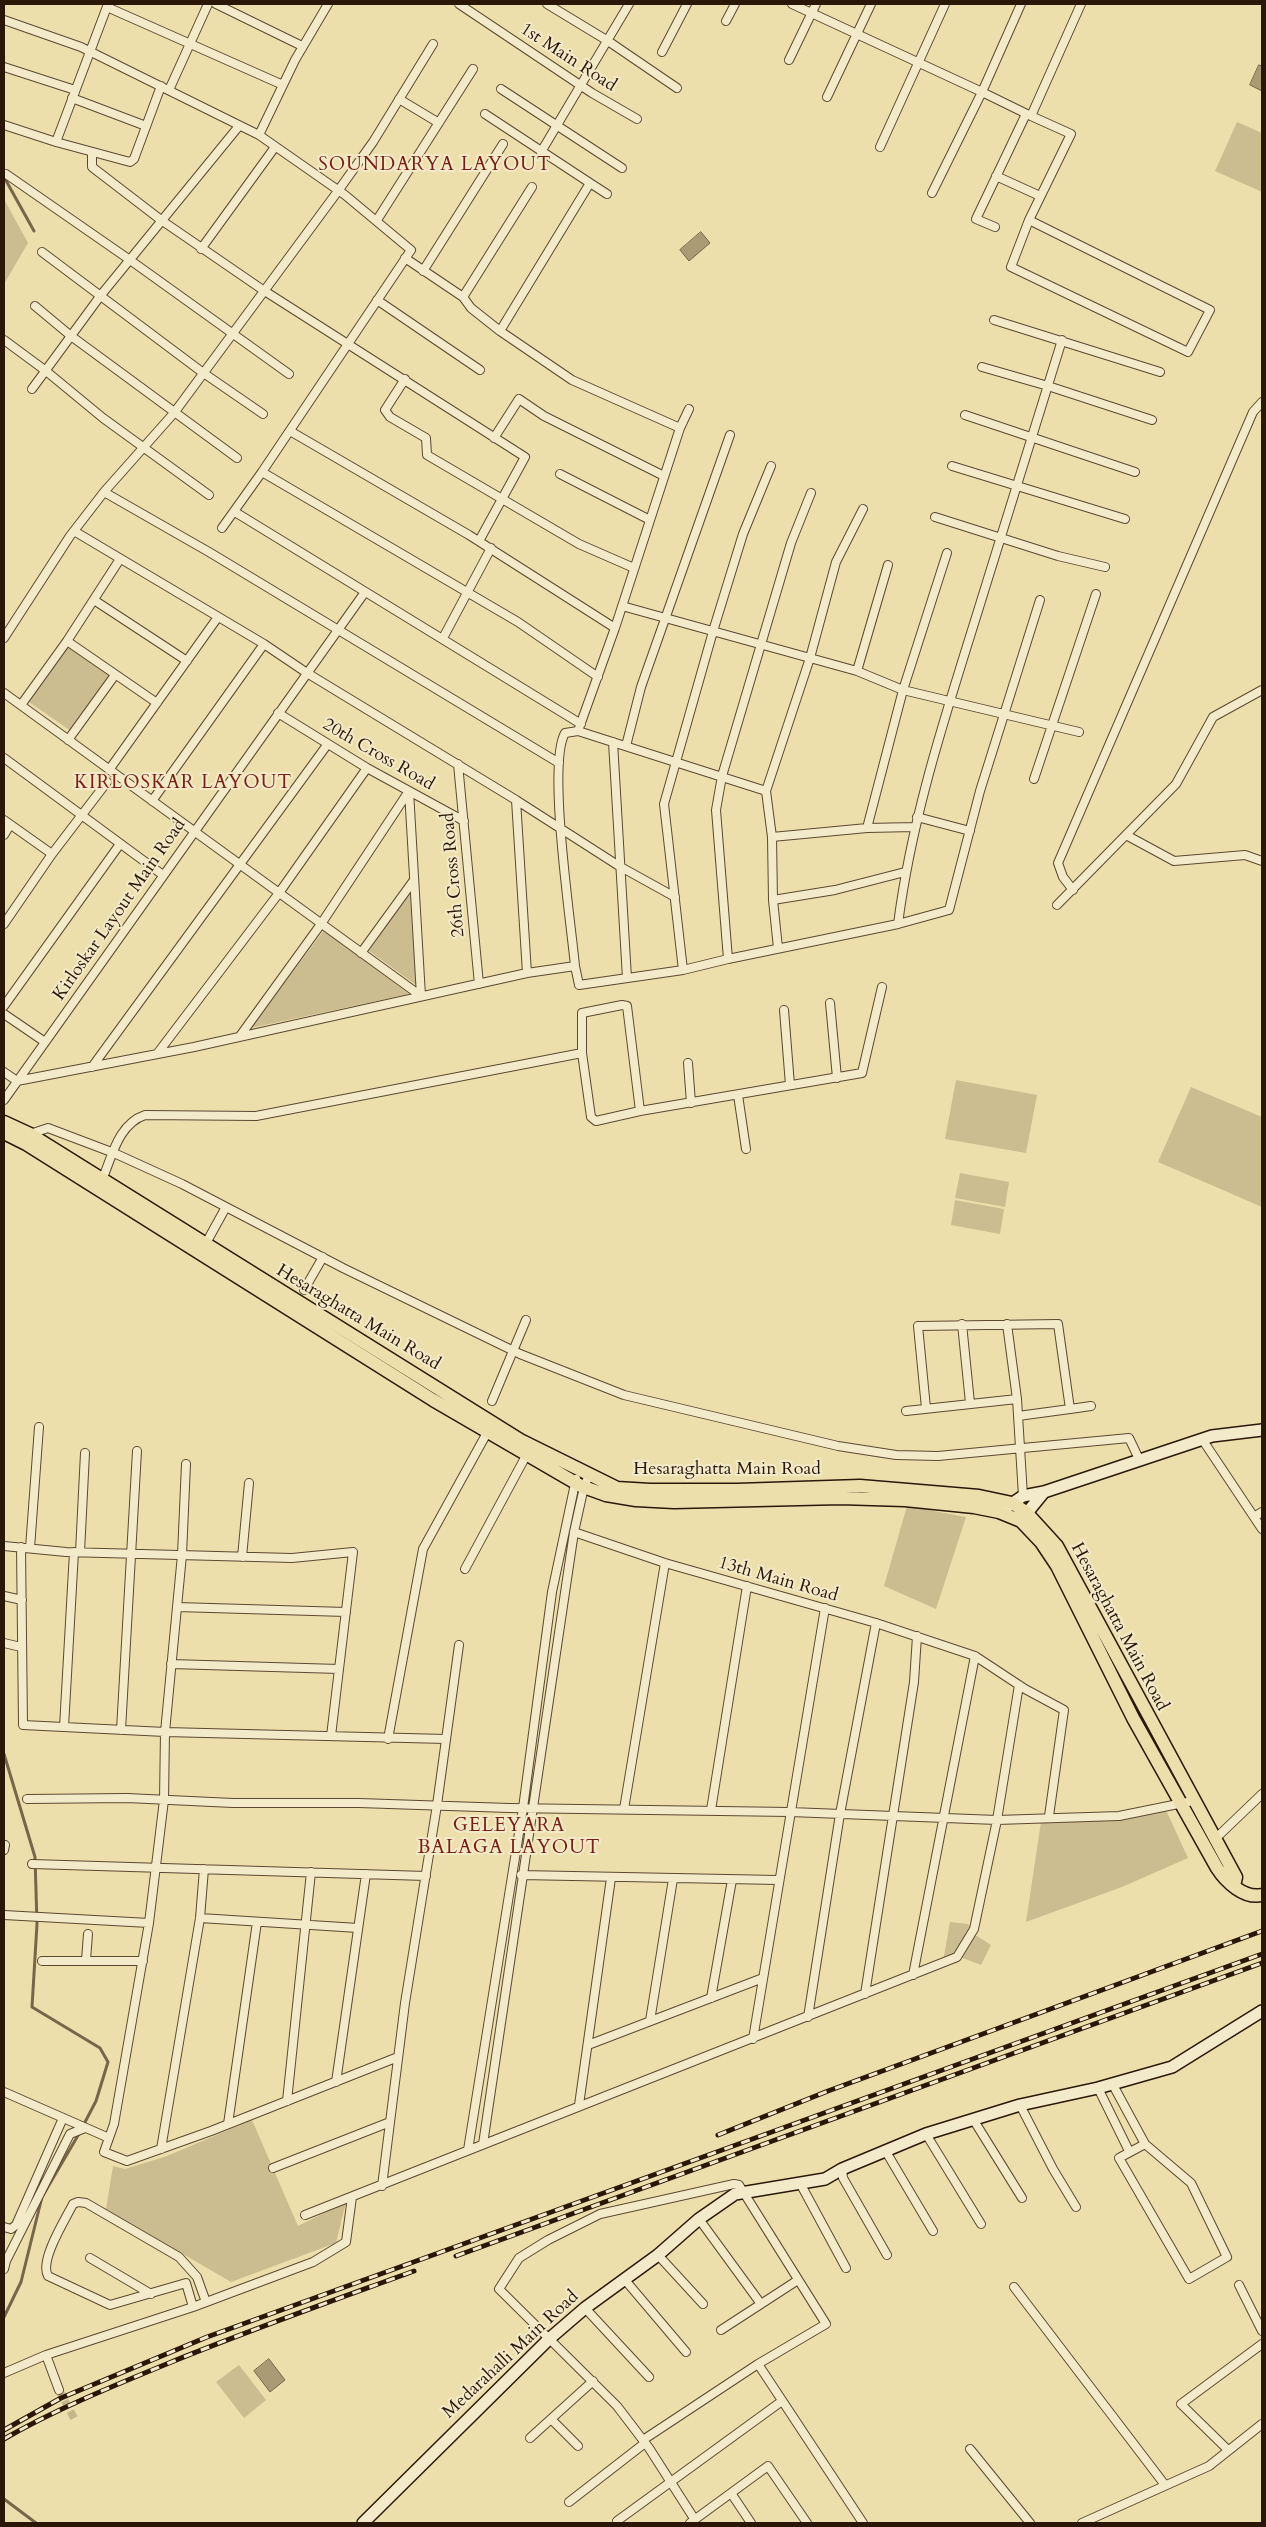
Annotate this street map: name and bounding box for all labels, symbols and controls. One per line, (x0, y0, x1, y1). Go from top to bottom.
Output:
street label: 1st Main Road (516, 19, 620, 97)
district label: SOUNDARYA LAYOUT (316, 155, 554, 177)
street label: 20th Cross Road (318, 714, 438, 796)
district label: KIRLOSKAR LAYOUT (72, 773, 294, 795)
street label: 26th Cross Road (438, 812, 470, 938)
street label: Kirloskar Layout Main Road (49, 815, 191, 1005)
street label: Hesaraghatta Main Road (272, 1260, 444, 1376)
street label: Hesaraghatta Main Road (633, 1459, 821, 1481)
street label: Hesaraghatta Main Road (1065, 1539, 1173, 1715)
street label: 13th Main Road (716, 1553, 840, 1607)
district label: GELEYARA BALAGA LAYOUT (416, 1816, 602, 1860)
street label: Medarahalli Main Road (439, 2286, 583, 2424)

